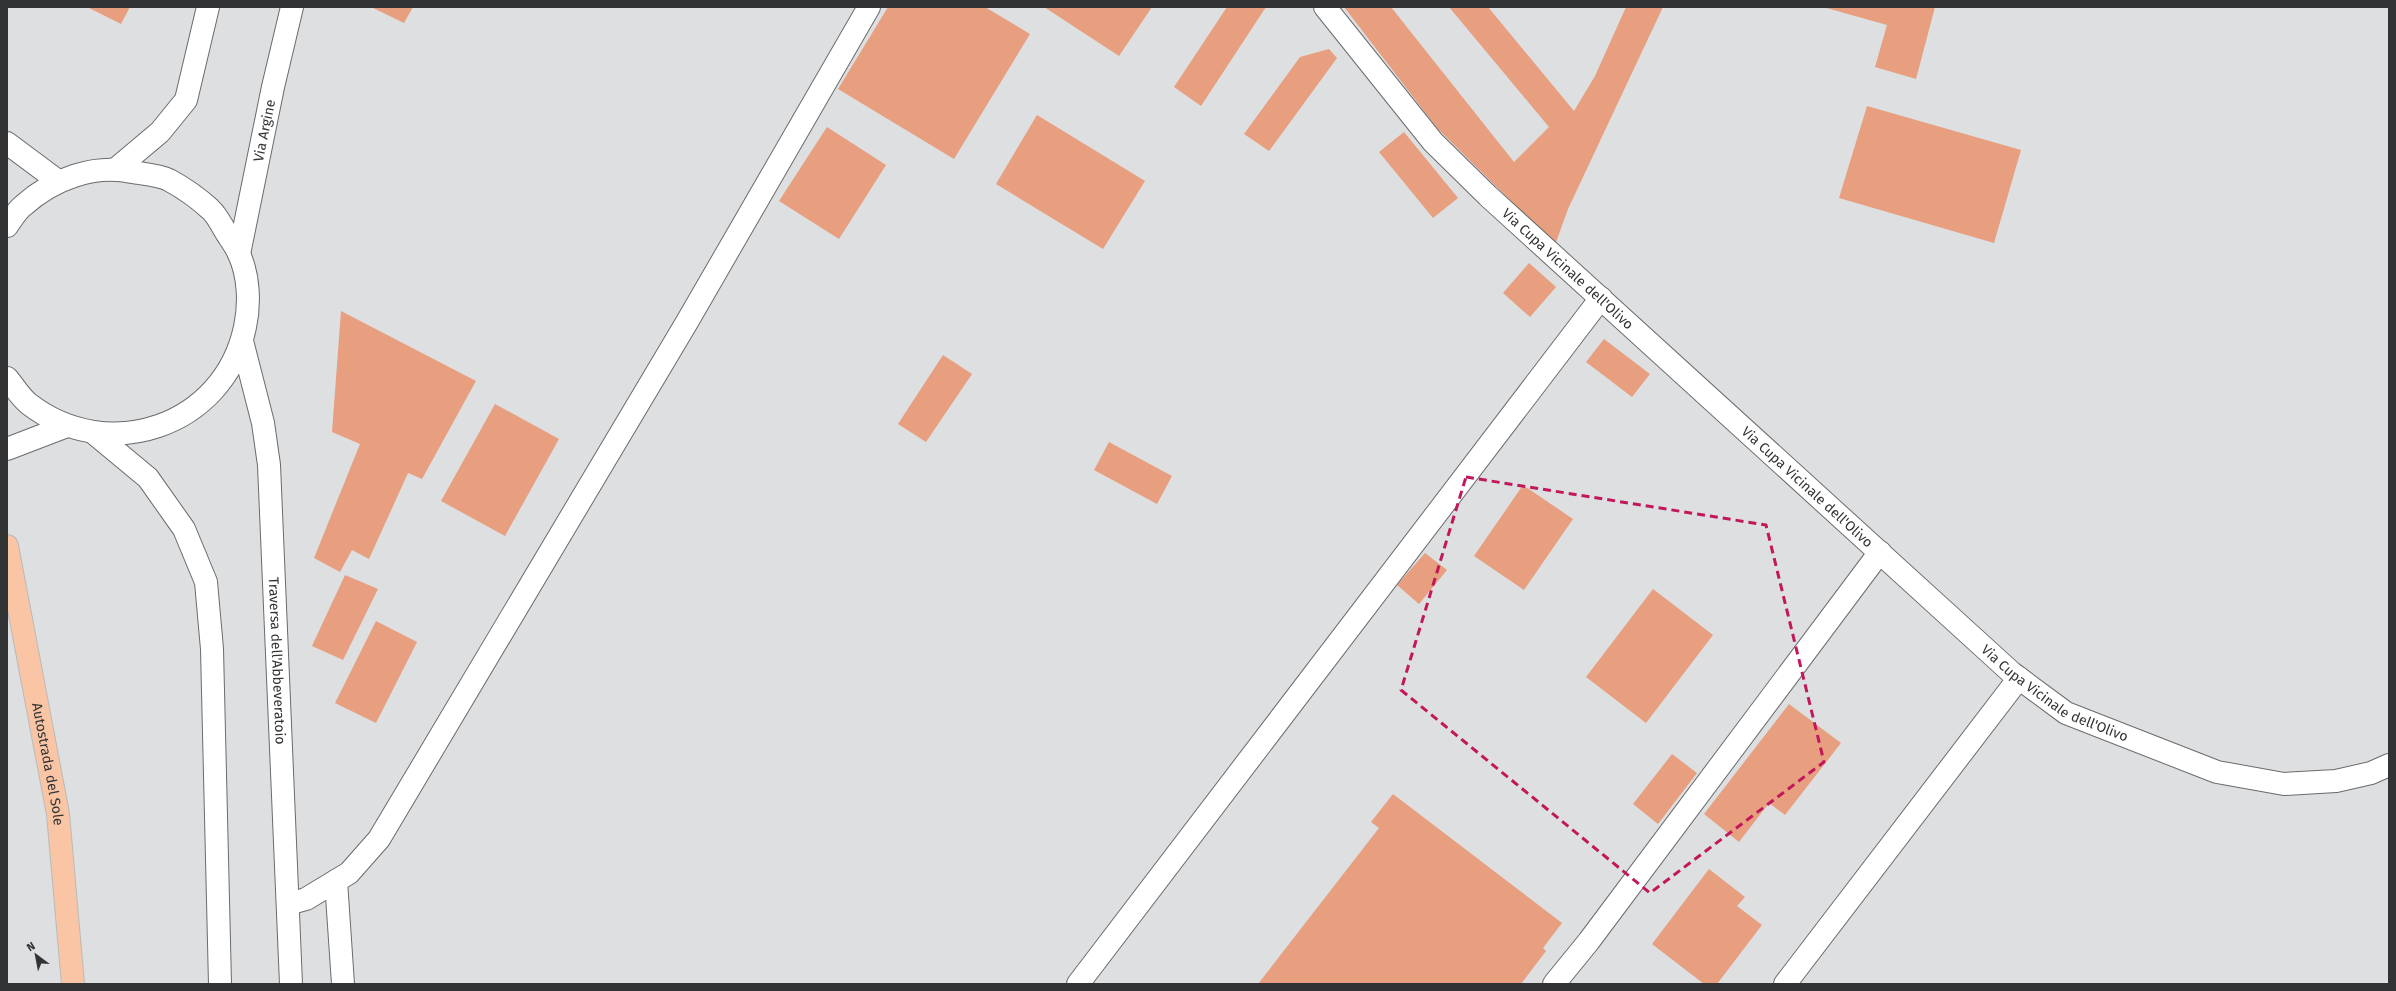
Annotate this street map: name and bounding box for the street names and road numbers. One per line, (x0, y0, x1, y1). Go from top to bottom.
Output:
street label: Via Argine (250, 98, 279, 163)
street label: Via Cupa Vicinale dell'Olivo (1498, 205, 1637, 333)
street label: Via Cupa Vicinale dell'Olivo (1738, 423, 1876, 551)
street label: Traversa dell'Abbeveratoio (265, 577, 289, 745)
street label: Via Cupa Vicinale dell'Olivo (1977, 641, 2131, 745)
street label: Autostrada del Sole (28, 701, 67, 826)

